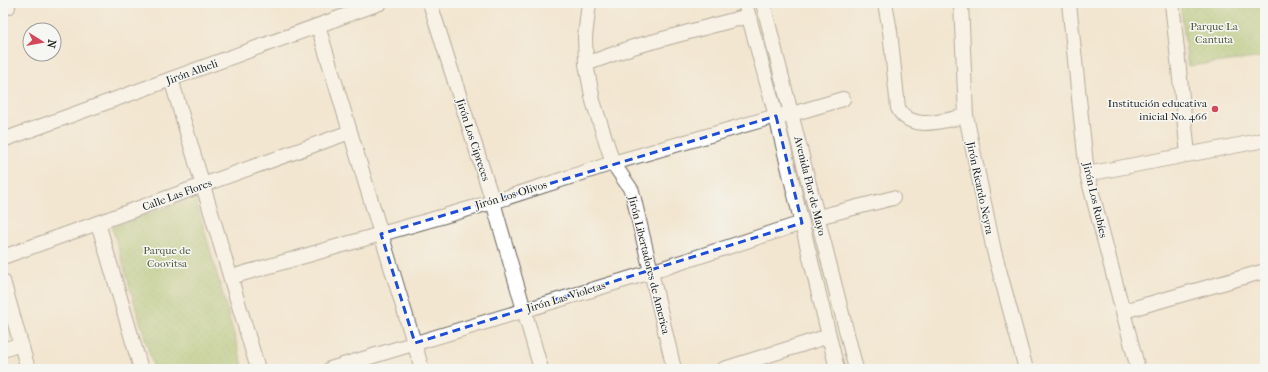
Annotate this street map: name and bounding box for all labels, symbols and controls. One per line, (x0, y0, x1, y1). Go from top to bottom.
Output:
park label: Parque La Cantuta (1190, 20, 1239, 46)
north arrow (22, 22, 62, 62)
text: N (44, 38, 59, 50)
street label: Jirón Alheli (163, 56, 220, 88)
street label: Jirón Los Cipreces (453, 96, 492, 183)
place label: Institución educativa inicial No. 466 (1108, 97, 1208, 123)
marker: Institución educativa inicial No. 466 (1210, 104, 1220, 114)
street label: Avenida Flor de Mayo (791, 134, 829, 238)
street label: Jirón Ricardo Neyra (964, 139, 996, 237)
street label: Jirón Los Rubíes (1080, 160, 1110, 239)
street label: Calle Las Flores (140, 176, 214, 214)
street label: Jirón Los Olivos (473, 178, 549, 212)
street label: Jirón Libertadores de America (625, 194, 673, 336)
park label: Parque de Coovitsa (143, 244, 191, 270)
street label: Jirón Las Violetas (524, 279, 607, 315)

